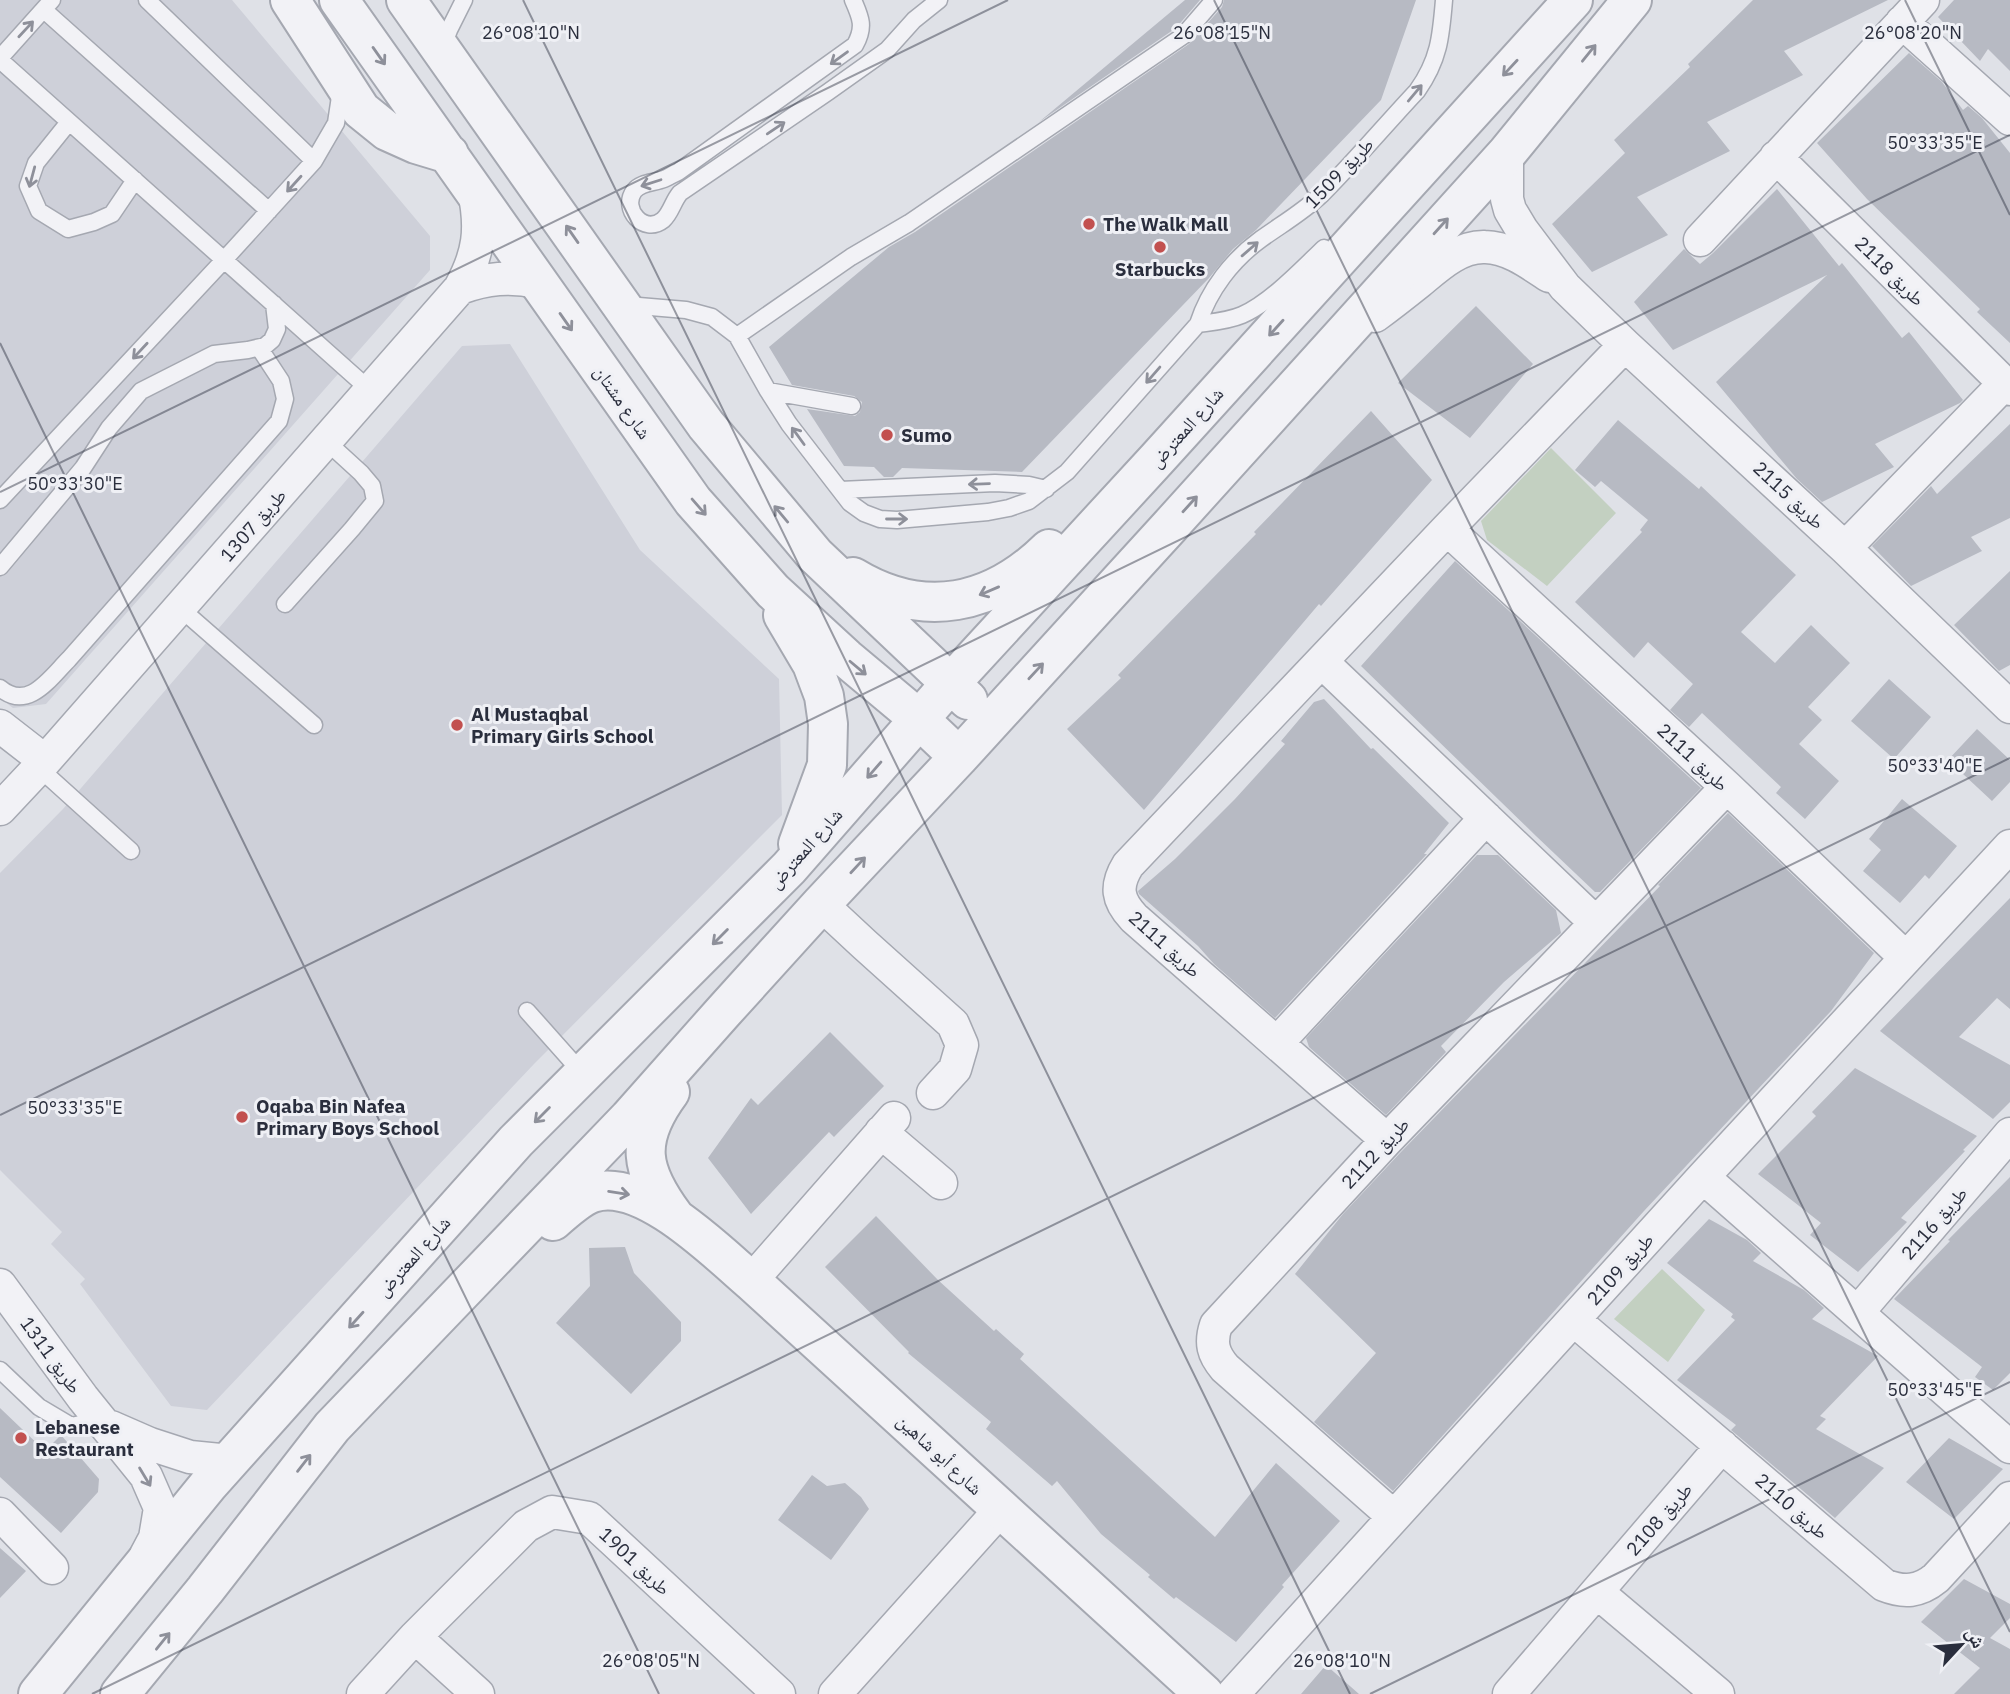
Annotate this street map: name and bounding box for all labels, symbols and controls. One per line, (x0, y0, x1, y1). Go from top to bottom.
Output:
one-way arrow (18, 21, 35, 38)
text: 26°08'10"N (482, 21, 580, 44)
text: 26°08'15"N (1173, 21, 1271, 44)
text: 26°08'20"N (1864, 21, 1962, 44)
one-way arrow (1581, 44, 1596, 62)
one-way arrow (372, 46, 386, 65)
one-way arrow (830, 50, 849, 65)
one-way arrow (1502, 59, 1519, 76)
one-way arrow (1407, 84, 1422, 102)
one-way arrow (765, 121, 785, 135)
text: 50°33'35"E (1887, 131, 1983, 154)
street label: طريق 1509 (1299, 133, 1379, 213)
one-way arrow (25, 166, 38, 188)
one-way arrow (286, 175, 302, 193)
one-way arrow (640, 178, 662, 191)
place label: The Walk Mall (1103, 212, 1228, 236)
marker: The Walk Mall (1081, 216, 1097, 232)
one-way arrow (1433, 217, 1449, 235)
one-way arrow (565, 225, 579, 244)
street label: طريق 2118 (1850, 231, 1930, 311)
marker: Starbucks (1152, 239, 1168, 255)
one-way arrow (1241, 241, 1259, 257)
place label: Starbucks (1115, 257, 1205, 281)
one-way arrow (559, 312, 573, 331)
one-way arrow (1268, 319, 1285, 336)
one-way arrow (131, 342, 148, 359)
street label: شارع مشتان (589, 360, 657, 444)
one-way arrow (1145, 366, 1161, 384)
street label: شارع المعترض (1144, 382, 1228, 472)
place label: Sumo (901, 423, 952, 447)
one-way arrow (791, 427, 805, 446)
marker: Sumo (879, 427, 895, 443)
street label: طريق 2115 (1748, 456, 1830, 534)
text: 50°33'30"E (27, 472, 123, 495)
one-way arrow (967, 477, 990, 490)
street label: طريق 1307 (215, 484, 291, 566)
one-way arrow (1182, 496, 1199, 513)
one-way arrow (691, 498, 707, 516)
one-way arrow (773, 506, 789, 524)
one-way arrow (885, 512, 908, 526)
one-way arrow (979, 585, 1001, 598)
one-way arrow (849, 661, 867, 676)
one-way arrow (1028, 663, 1045, 680)
place label: Al Mustaqbal Primary Girls School (471, 702, 654, 748)
marker: Al Mustaqbal Primary Girls School (449, 717, 465, 733)
street label: طريق 2111 (1652, 718, 1734, 796)
text: 50°33'40"E (1887, 754, 1983, 777)
one-way arrow (866, 761, 882, 779)
street label: شارع المعترض (763, 803, 847, 893)
one-way arrow (850, 856, 866, 874)
street label: طريق 2111 (1124, 905, 1206, 983)
one-way arrow (712, 929, 729, 946)
place label: Oqaba Bin Nafea Primary Boys School (256, 1094, 439, 1140)
text: 50°33'35"E (27, 1096, 123, 1119)
one-way arrow (533, 1107, 550, 1124)
marker: Oqaba Bin Nafea Primary Boys School (234, 1109, 250, 1125)
street label: طريق 2112 (1336, 1112, 1414, 1194)
street label: طريق 2116 (1896, 1182, 1972, 1264)
one-way arrow (608, 1187, 630, 1200)
street label: شارع المعترض (371, 1211, 455, 1301)
street label: طريق 2109 (1581, 1228, 1659, 1310)
one-way arrow (348, 1311, 364, 1329)
street label: طريق 1311 (15, 1312, 87, 1398)
text: 50°33'45"E (1887, 1378, 1983, 1401)
street label: شارع أبو شاهين (892, 1408, 988, 1500)
place label: Lebanese Restaurant (35, 1415, 134, 1461)
marker: Lebanese Restaurant (13, 1430, 29, 1446)
one-way arrow (297, 1454, 312, 1473)
one-way arrow (138, 1467, 152, 1487)
street label: طريق 2110 (1751, 1468, 1833, 1544)
street label: طريق 2108 (1621, 1478, 1697, 1560)
street label: طريق 1901 (594, 1522, 676, 1600)
north arrow (1926, 1610, 1996, 1680)
text: ش (1961, 1623, 1991, 1652)
one-way arrow (155, 1633, 171, 1651)
text: 26°08'05"N (602, 1649, 700, 1672)
text: 26°08'10"N (1293, 1649, 1391, 1672)

